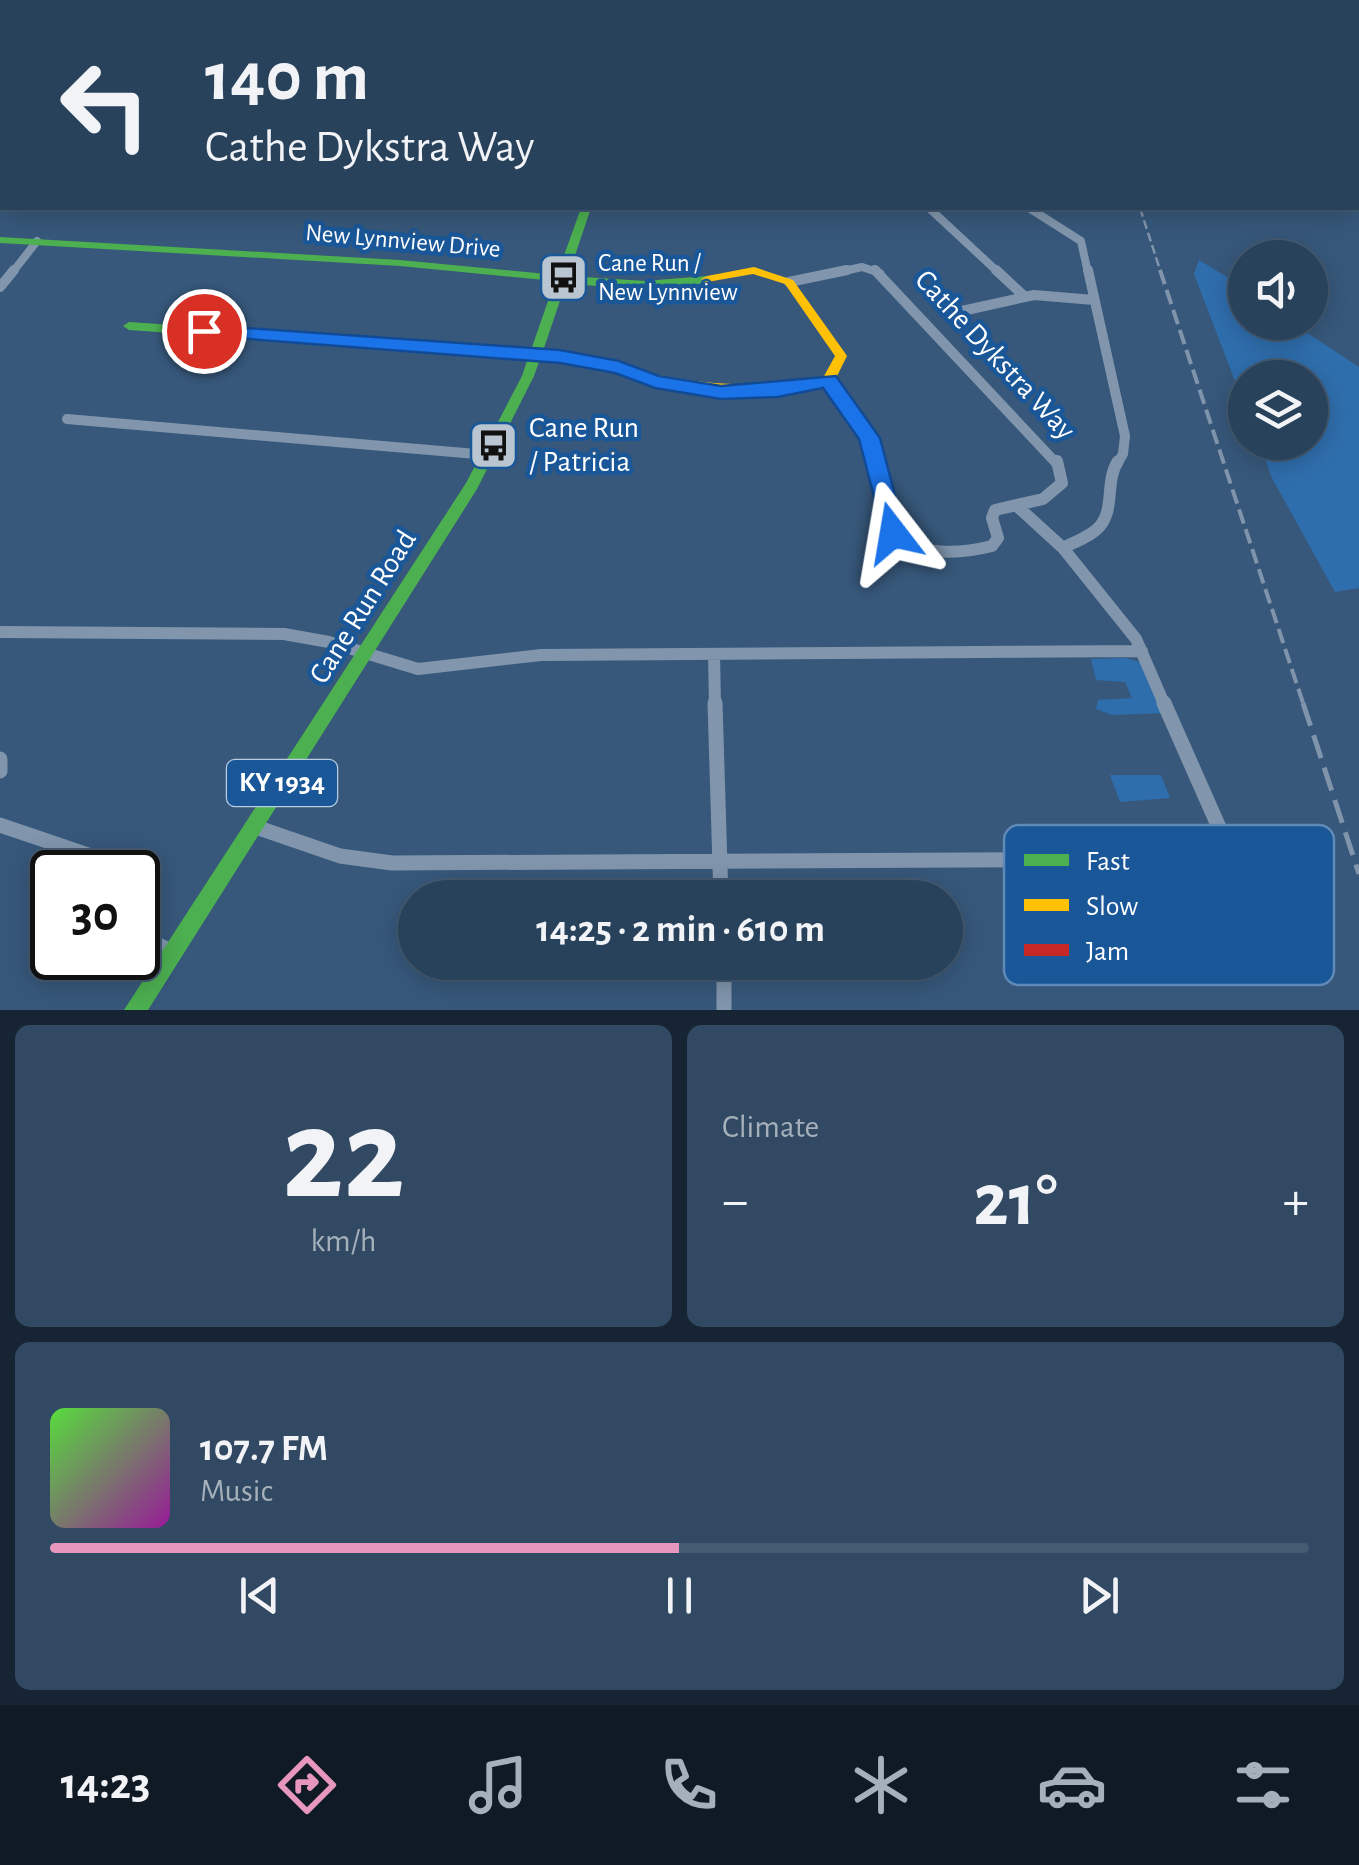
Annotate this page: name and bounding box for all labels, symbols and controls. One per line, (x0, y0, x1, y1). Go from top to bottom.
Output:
icon: left (40, 40, 170, 170)
text: 140 m (205, 43, 369, 113)
text: Cathe Dykstra Way (205, 125, 534, 170)
street label: New Lynnview Drive (304, 220, 502, 262)
map controls (1228, 240, 1328, 460)
button: sound (1228, 240, 1328, 340)
bus stop icon: Cane Run / New Lynnview (537, 251, 589, 303)
place label: Cane Run / New Lynnview (598, 251, 738, 305)
street label: Cathe Dykstra Way (909, 264, 1081, 446)
pin (162, 289, 247, 374)
icon: arrive (177, 304, 232, 359)
button: layers (1228, 360, 1328, 460)
place label: Cane Run / Patricia (529, 413, 639, 477)
bus stop icon: Cane Run / Patricia (468, 419, 520, 471)
position arrow (841, 481, 945, 585)
street label: Cane Run Road (304, 525, 422, 689)
road number: KY 1934 (227, 760, 337, 806)
legend (1004, 825, 1334, 985)
text: Fast (1086, 848, 1130, 876)
speed limit sign: 30 (30, 850, 160, 980)
text: Slow (1086, 893, 1138, 921)
text: 14:25 · 2 min · 610 m (536, 911, 825, 949)
text: Jam (1086, 938, 1129, 966)
text: 22 (282, 1092, 405, 1222)
text: Climate (722, 1111, 819, 1143)
text: 21° (973, 1164, 1058, 1239)
text: − (722, 1174, 748, 1229)
text: + (1283, 1174, 1309, 1229)
text: km/h (310, 1225, 377, 1257)
text: 107.7 FM (200, 1430, 328, 1468)
text: Music (200, 1475, 273, 1507)
icon: previous (232, 1568, 287, 1623)
icon: pause (652, 1568, 707, 1623)
icon: next (1072, 1568, 1127, 1623)
icon: directions (272, 1750, 342, 1820)
icon: music (463, 1750, 533, 1820)
icon: phone (654, 1750, 724, 1820)
icon: climate (846, 1750, 916, 1820)
icon: car (1037, 1750, 1107, 1820)
icon: filters (1228, 1750, 1298, 1820)
text: 14:23 (61, 1762, 150, 1807)

